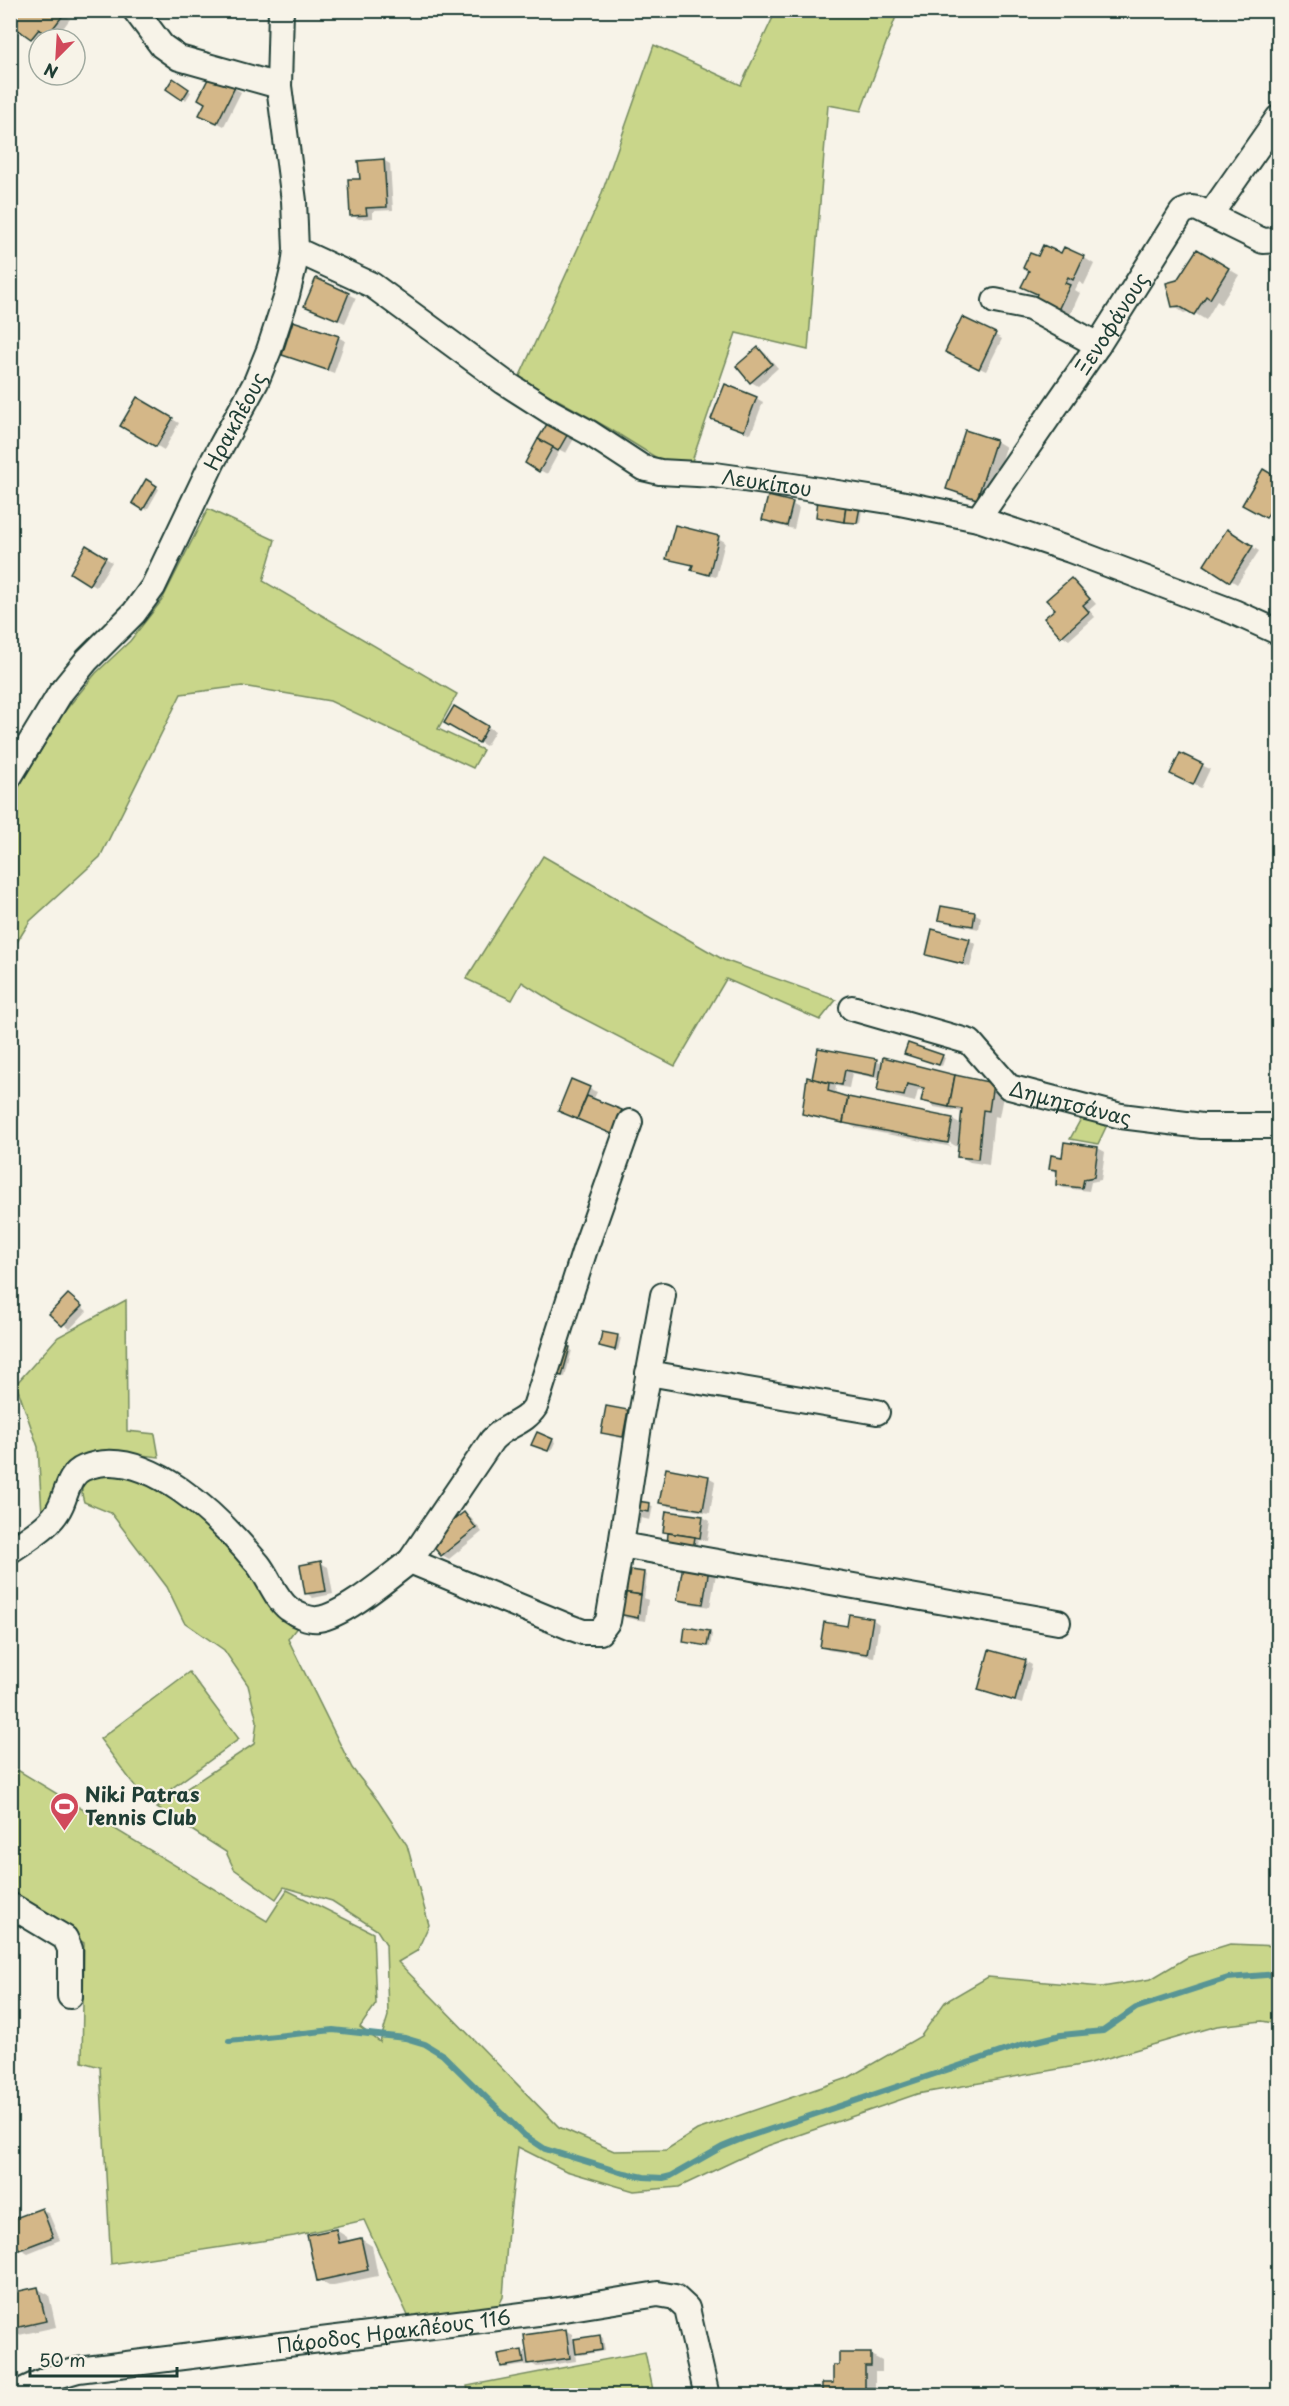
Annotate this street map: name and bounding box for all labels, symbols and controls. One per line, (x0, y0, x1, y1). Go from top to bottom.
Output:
north arrow (27, 27, 87, 87)
text: N (40, 58, 61, 85)
street label: Ξενοφάνους (1067, 266, 1155, 380)
street label: Ηρακλέους (196, 368, 273, 475)
street label: Λευκίπου (720, 461, 814, 504)
street label: Δημητσάνας (1007, 1073, 1133, 1132)
place label: Niki Patras Tennis Club (85, 1779, 200, 1832)
sports icon: Niki Patras Tennis Club (48, 1790, 80, 1832)
street label: Πάροδος Ηρακλέους 116 (275, 2302, 512, 2360)
scale bar (30, 2340, 177, 2378)
text: 50 m (39, 2346, 86, 2373)

